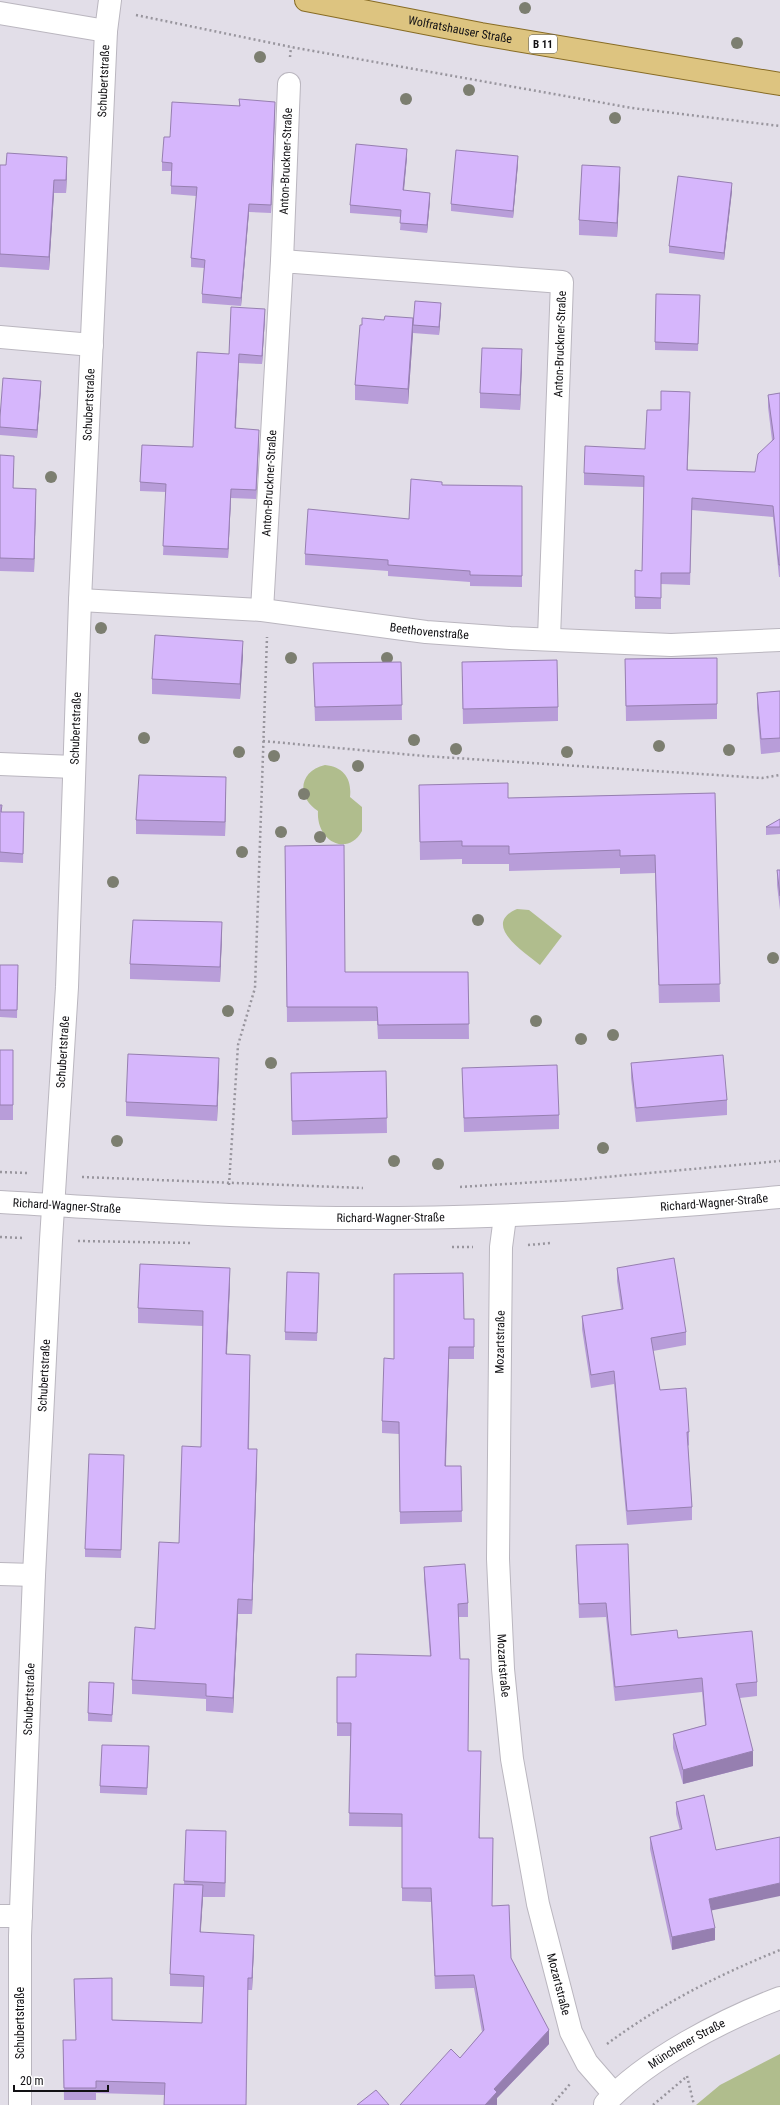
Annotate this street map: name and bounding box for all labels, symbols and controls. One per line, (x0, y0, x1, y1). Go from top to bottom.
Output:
street label: Wolfratshauser Straße (407, 13, 514, 46)
road number: B 11 (529, 35, 557, 53)
street label: Schubertstraße (95, 44, 112, 118)
street label: Anton-Bruckner-Straße (277, 107, 295, 215)
street label: Anton-Bruckner-Straße (551, 290, 569, 398)
street label: Schubertstraße (80, 368, 98, 441)
street label: Anton-Bruckner-Straße (259, 429, 279, 537)
street label: Beethovenstraße (389, 620, 470, 642)
street label: Schubertstraße (67, 691, 84, 765)
street label: Schubertstraße (54, 1015, 72, 1089)
street label: Richard-Wagner-Straße (660, 1191, 769, 1214)
street label: Richard-Wagner-Straße (12, 1196, 122, 1216)
street label: Richard-Wagner-Straße (336, 1210, 445, 1225)
street label: Mozartstraße (492, 1310, 508, 1374)
street label: Schubertstraße (35, 1339, 53, 1412)
street label: Mozartstraße (494, 1633, 513, 1698)
street label: Schubertstraße (21, 1662, 38, 1736)
street label: Mozartstraße (544, 1952, 574, 2017)
street label: Schubertstraße (13, 1986, 27, 2059)
street label: Münchener Straße (646, 2016, 728, 2072)
scale bar (14, 2067, 108, 2093)
text: 20 m (20, 2074, 44, 2088)

